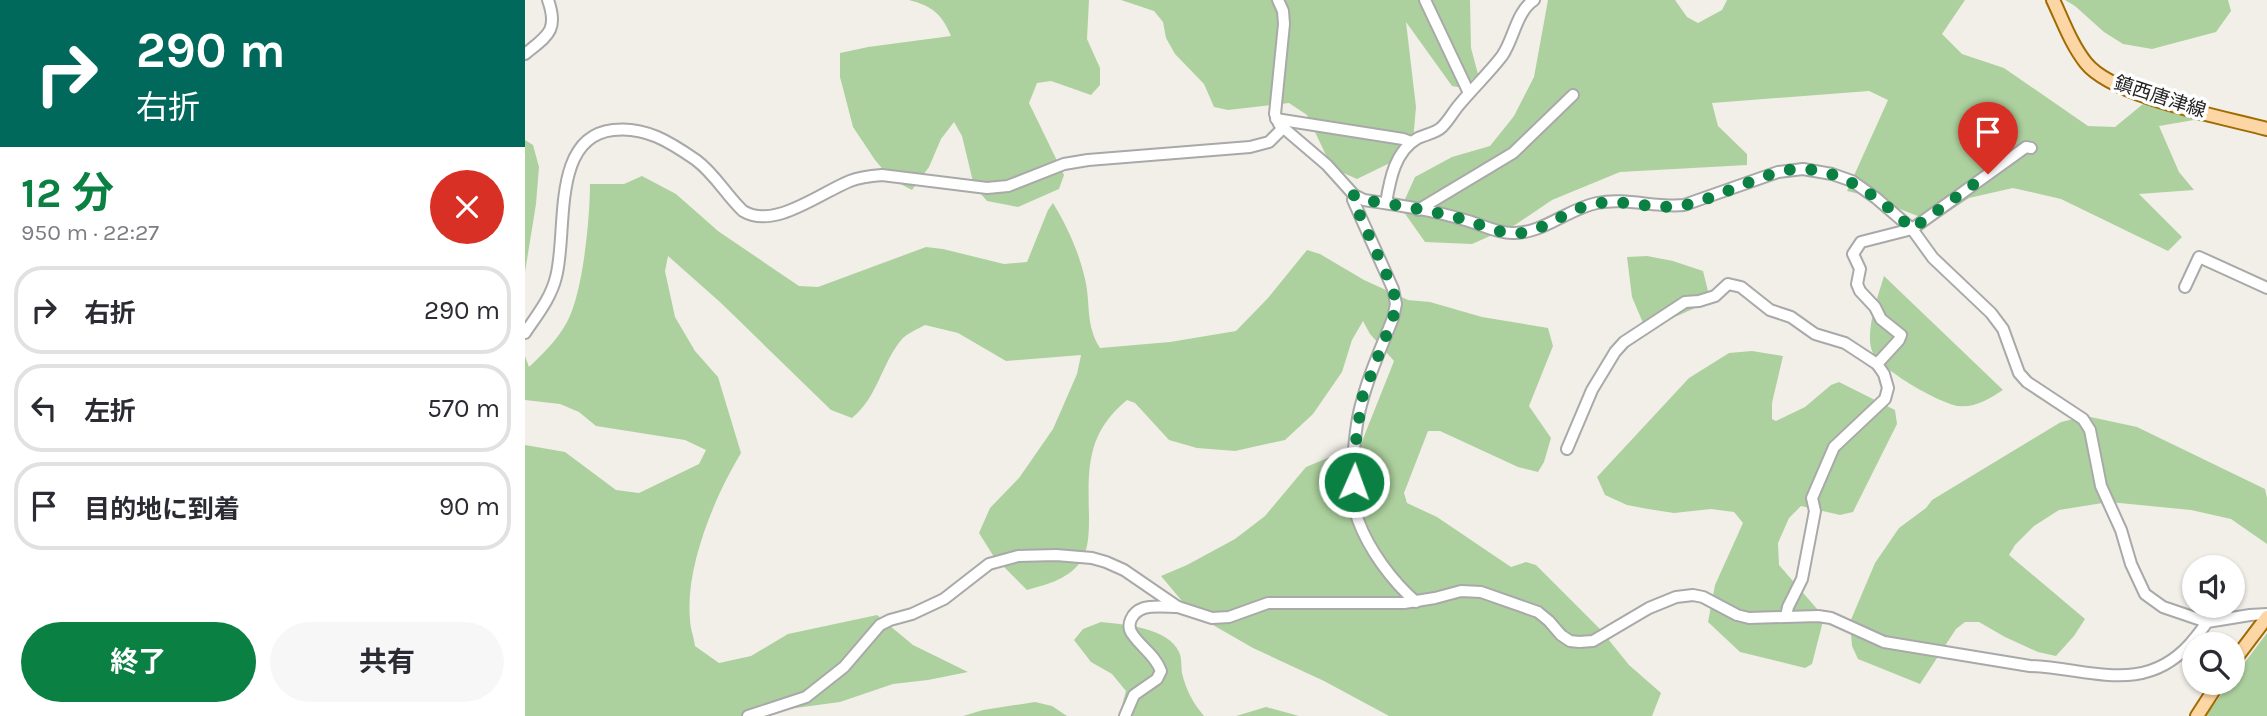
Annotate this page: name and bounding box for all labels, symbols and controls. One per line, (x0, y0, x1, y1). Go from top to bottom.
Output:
text: 290 m (136, 22, 285, 79)
icon: right (21, 28, 112, 119)
street label: 鎮西唐津線 (2111, 72, 2209, 122)
text: 右折 (136, 89, 200, 126)
pin (1958, 102, 2018, 174)
icon: arrive (1969, 113, 2007, 151)
text: 12 分 (21, 168, 114, 218)
button: close (430, 170, 504, 244)
text: 950 m · 22:27 (21, 219, 159, 246)
icon: right (25, 291, 63, 329)
text: 290 m (424, 295, 500, 326)
text: 右折 (84, 298, 136, 329)
icon: left (25, 389, 63, 427)
text: 570 m (427, 393, 500, 424)
text: 左折 (84, 396, 136, 427)
position arrow (1317, 445, 1391, 519)
icon: arrive (25, 487, 63, 525)
text: 90 m (439, 491, 500, 522)
text: 目的地に到着 (84, 494, 240, 525)
map controls (2182, 555, 2245, 695)
button: sound (2182, 555, 2245, 618)
button: 終了 (21, 622, 256, 702)
button: 共有 (270, 622, 504, 702)
button: search (2182, 632, 2245, 695)

